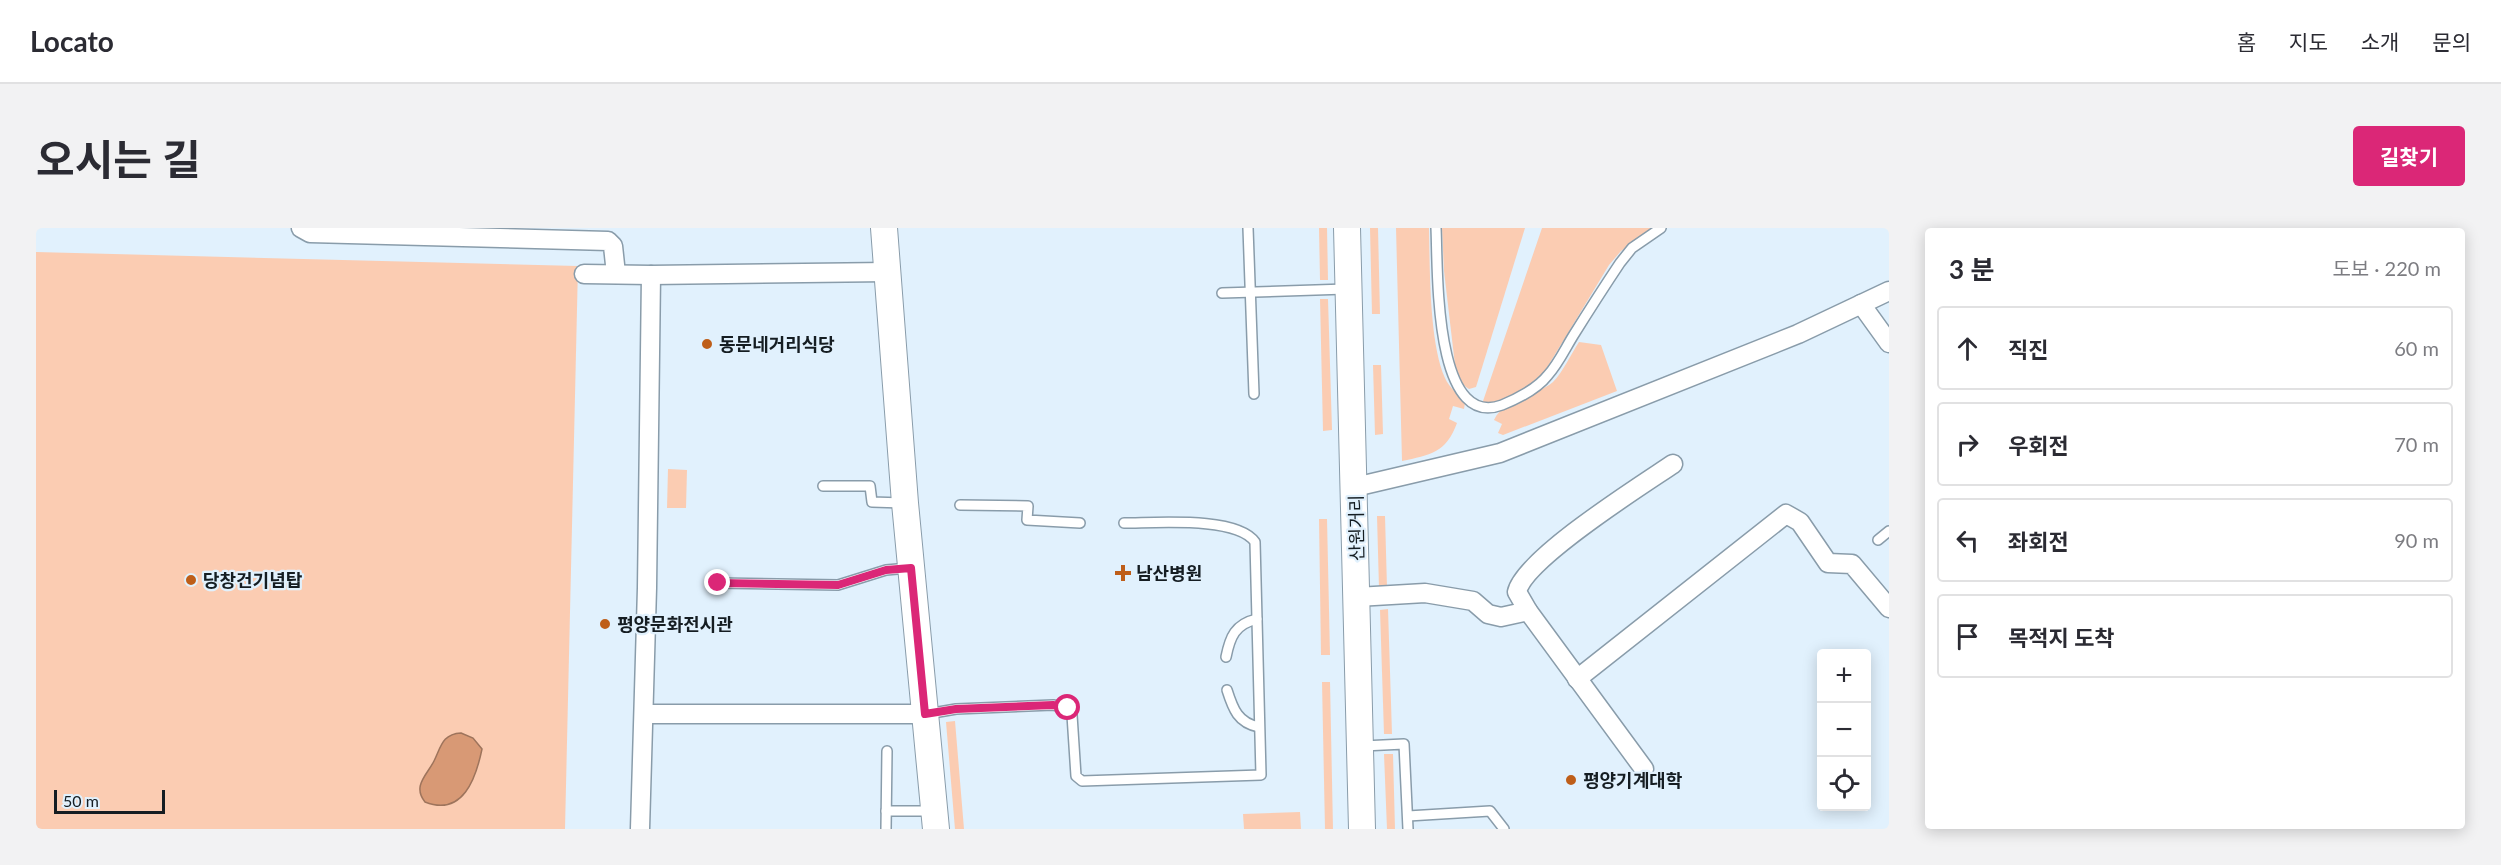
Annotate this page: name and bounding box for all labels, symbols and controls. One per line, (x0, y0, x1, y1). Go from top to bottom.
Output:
text: Locato (30, 24, 114, 58)
text: 홈 (2237, 29, 2256, 54)
text: 지도 (2289, 29, 2328, 54)
text: 소개 (2361, 29, 2399, 54)
text: 문의 (2432, 29, 2471, 54)
button: 길찾기 (2353, 126, 2465, 186)
text: 오시는 길 (36, 134, 201, 184)
text: 3 분 (1949, 253, 1994, 285)
text: 도보 · 220 m (2332, 256, 2441, 280)
icon: ahead (1951, 332, 1984, 365)
place label: 동문네거리식당 (719, 333, 835, 355)
text: 직진 (2008, 336, 2048, 363)
text: 60 m (2394, 336, 2439, 360)
marker: 동문네거리식당 (700, 337, 714, 351)
icon: right (1951, 428, 1984, 461)
text: 우회전 (2008, 432, 2069, 459)
text: 70 m (2394, 432, 2439, 456)
street label: 산원거리 (1344, 495, 1368, 561)
icon: left (1951, 524, 1984, 557)
text: 좌회전 (2008, 528, 2069, 555)
text: 90 m (2394, 528, 2439, 552)
place label: 남산병원 (1136, 562, 1202, 584)
marker: 남산병원 (1114, 564, 1132, 582)
place label: 당창건기념탑 (203, 569, 303, 591)
route end (704, 569, 730, 595)
marker: 당창건기념탑 (184, 573, 198, 587)
place label: 평양문화전시관 (617, 613, 733, 635)
marker: 평양문화전시관 (598, 617, 612, 631)
icon: arrive (1951, 620, 1984, 653)
text: 목적지 도착 (2008, 624, 2115, 651)
map controls (1817, 649, 1871, 811)
button: + (1817, 649, 1871, 703)
route start (1054, 694, 1080, 720)
button: − (1817, 703, 1871, 757)
button: locate (1817, 757, 1871, 811)
place label: 평양기계대학 (1583, 769, 1683, 791)
marker: 평양기계대학 (1564, 773, 1578, 787)
scale bar (54, 787, 165, 814)
text: 50 m (63, 791, 99, 810)

